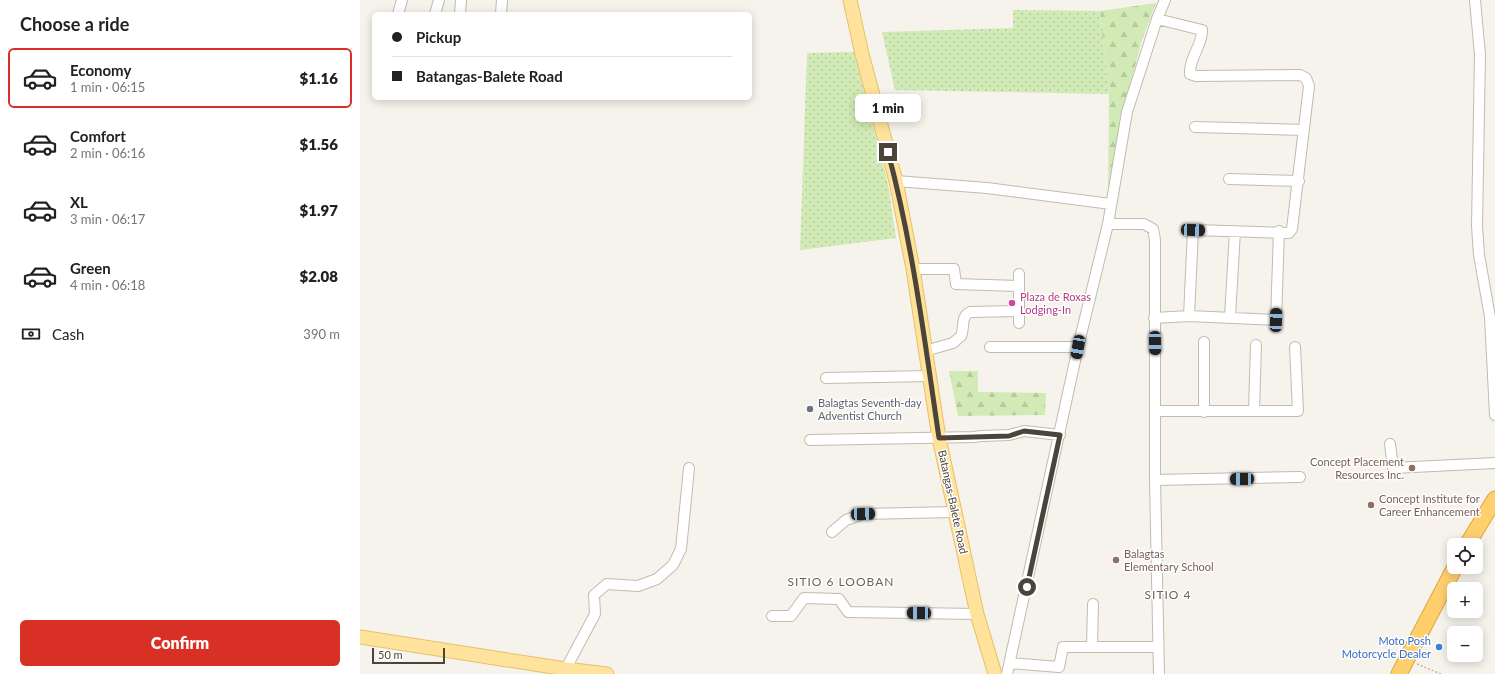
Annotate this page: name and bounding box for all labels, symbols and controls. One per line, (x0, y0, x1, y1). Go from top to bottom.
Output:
text: Choose a ride (20, 13, 129, 35)
text: Pickup (416, 28, 461, 46)
icon: car (22, 60, 58, 96)
text: Economy (70, 61, 131, 79)
text: Batangas-Balete Road (416, 67, 563, 85)
text: $1.16 (300, 69, 338, 87)
text: 1 min · 06:15 (70, 79, 145, 95)
callout: 1 min (855, 94, 921, 122)
text: 1 min (872, 100, 904, 116)
icon: car (22, 126, 58, 162)
text: Comfort (70, 127, 126, 145)
text: $1.56 (300, 135, 338, 153)
route end (879, 143, 897, 161)
text: 2 min · 06:16 (70, 145, 145, 161)
icon: car (22, 192, 58, 228)
text: XL (70, 193, 88, 211)
text: $1.97 (300, 201, 338, 219)
text: 3 min · 06:17 (70, 211, 145, 227)
car (1181, 224, 1205, 236)
icon: car (22, 258, 58, 294)
text: Green (70, 259, 111, 277)
text: $2.08 (300, 267, 338, 285)
text: 4 min · 06:18 (70, 277, 145, 293)
place label: Plaza de Roxas Lodging-In (1020, 290, 1091, 316)
marker: Plaza de Roxas Lodging-In (1007, 298, 1017, 308)
car (1270, 308, 1282, 332)
icon: cash (20, 323, 42, 345)
text: Cash (52, 325, 84, 343)
text: 390 m (303, 326, 340, 342)
car (1149, 331, 1161, 355)
car (1070, 334, 1086, 360)
place label: Balagtas Seventh-day Adventist Church (818, 396, 922, 422)
marker: Balagtas Seventh-day Adventist Church (805, 404, 815, 414)
street label: Batangas-Balete Road (936, 449, 971, 555)
place label: Concept Placement Resources Inc. (1310, 455, 1404, 481)
marker: Concept Placement Resources Inc. (1407, 463, 1417, 473)
car (1230, 473, 1254, 485)
place label: Concept Institute for Career Enhancement (1379, 492, 1480, 518)
marker: Concept Institute for Career Enhancement (1366, 500, 1376, 510)
car (851, 508, 875, 520)
map controls (1447, 538, 1483, 662)
button: locate (1447, 538, 1483, 574)
place label: Balagtas Elementary School (1124, 547, 1214, 573)
marker: Balagtas Elementary School (1111, 555, 1121, 565)
district label: SITIO 6 LOOBAN (788, 574, 894, 589)
route start (1018, 578, 1036, 596)
button: + (1447, 582, 1483, 618)
district label: SITIO 4 (1145, 587, 1191, 602)
car (907, 607, 931, 619)
button: Confirm (20, 620, 340, 666)
button: − (1447, 626, 1483, 662)
place label: Moto Posh Motorcycle Dealer (1342, 634, 1431, 660)
marker: Moto Posh Motorcycle Dealer (1434, 642, 1444, 652)
scale bar (372, 646, 445, 665)
text: 50 m (378, 648, 403, 661)

